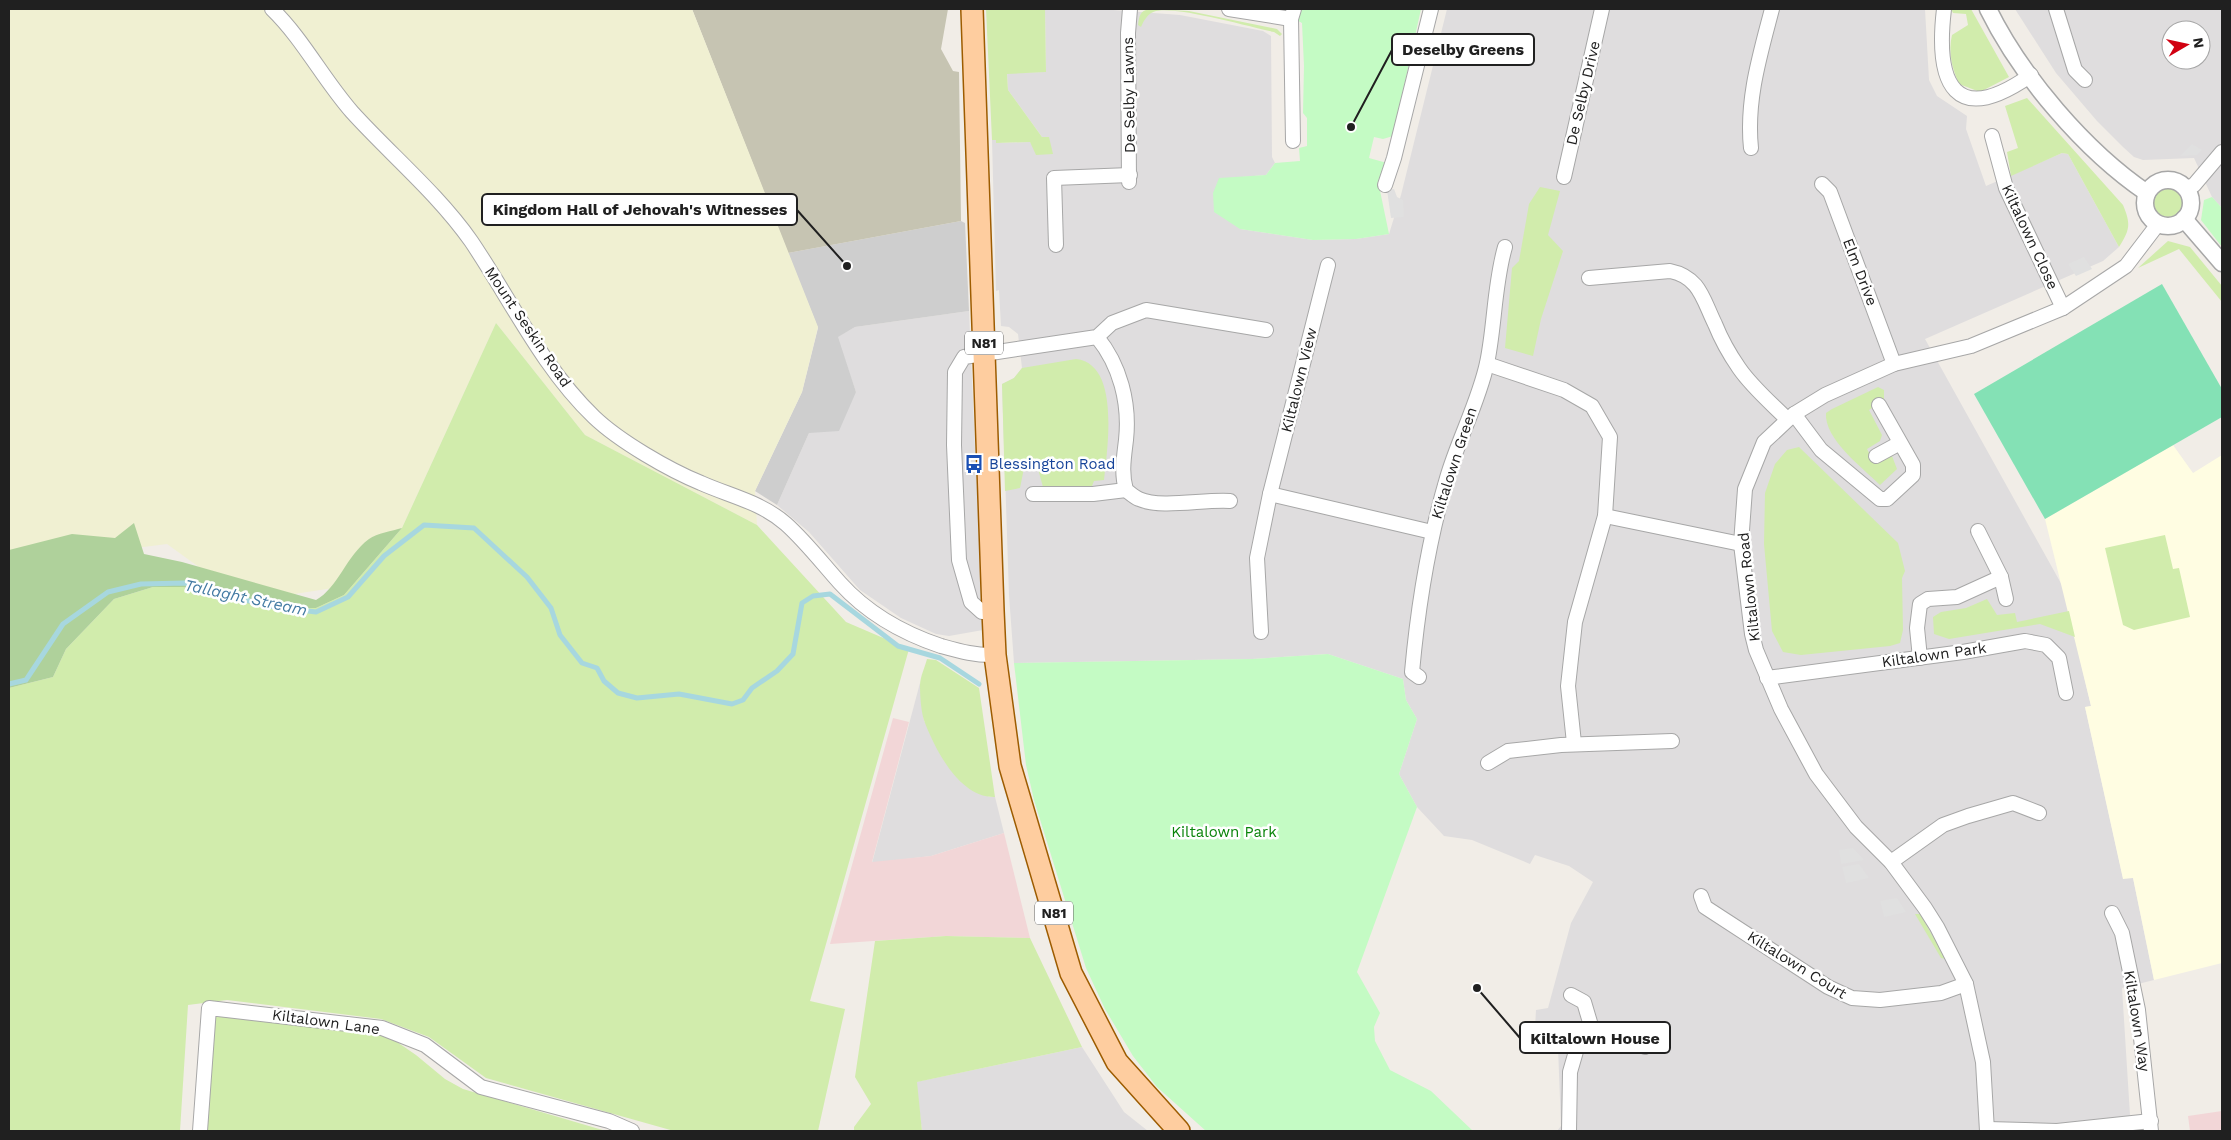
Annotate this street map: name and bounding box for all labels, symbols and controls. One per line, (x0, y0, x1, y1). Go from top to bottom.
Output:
north arrow (2161, 20, 2211, 70)
callout: Deselby Greens (1392, 34, 1534, 65)
street label: De Selby Lawns (1119, 37, 1139, 153)
text: N (2190, 37, 2208, 49)
street label: De Selby Drive (1562, 39, 1604, 147)
text: Deselby Greens (1402, 40, 1524, 59)
street label: Kiltalown Close (1998, 182, 2062, 292)
callout: Kingdom Hall of Jehovah's Witnesses (482, 194, 797, 225)
text: Kingdom Hall of Jehovah's Witnesses (493, 200, 788, 219)
street label: Elm Drive (1839, 236, 1881, 308)
street label: Mount Seskin Road (481, 263, 575, 391)
street label: Kiltalown View (1277, 325, 1321, 434)
road number: N81 (965, 332, 1003, 354)
street label: Kiltalown Green (1427, 405, 1481, 521)
bus stop icon: Blessington Road (963, 453, 985, 475)
place label: Blessington Road (989, 455, 1115, 473)
street label: Kiltalown Road (1734, 531, 1764, 643)
water label: Tallaght Stream (183, 575, 309, 620)
street label: Kiltalown Park (1881, 639, 1988, 671)
park label: Kiltalown Park (1171, 823, 1277, 841)
road number: N81 (1035, 901, 1073, 924)
street label: Kiltalown Court (1744, 927, 1851, 1003)
street label: Kiltalown Way (2120, 969, 2154, 1073)
street label: Kiltalown Lane (271, 1006, 381, 1038)
callout: Kiltalown House (1520, 1022, 1670, 1053)
text: Kiltalown House (1530, 1029, 1660, 1048)

